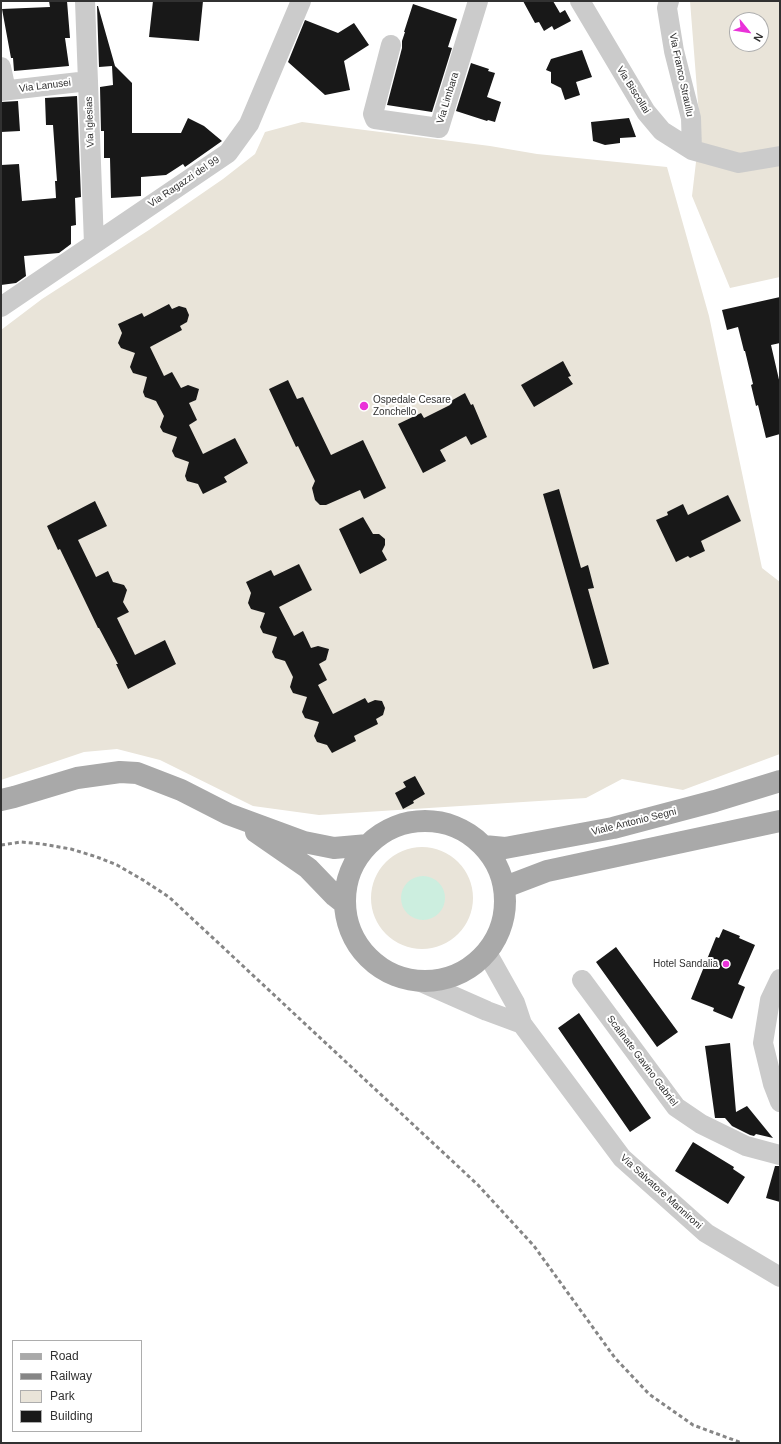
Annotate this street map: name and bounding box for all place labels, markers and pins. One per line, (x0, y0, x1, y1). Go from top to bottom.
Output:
place label: Ospedale Cesare Zonchello (373, 394, 451, 418)
marker: Ospedale Cesare Zonchello (358, 400, 370, 412)
place label: Hotel Sandalia (653, 958, 718, 970)
marker: Hotel Sandalia (721, 959, 731, 969)

